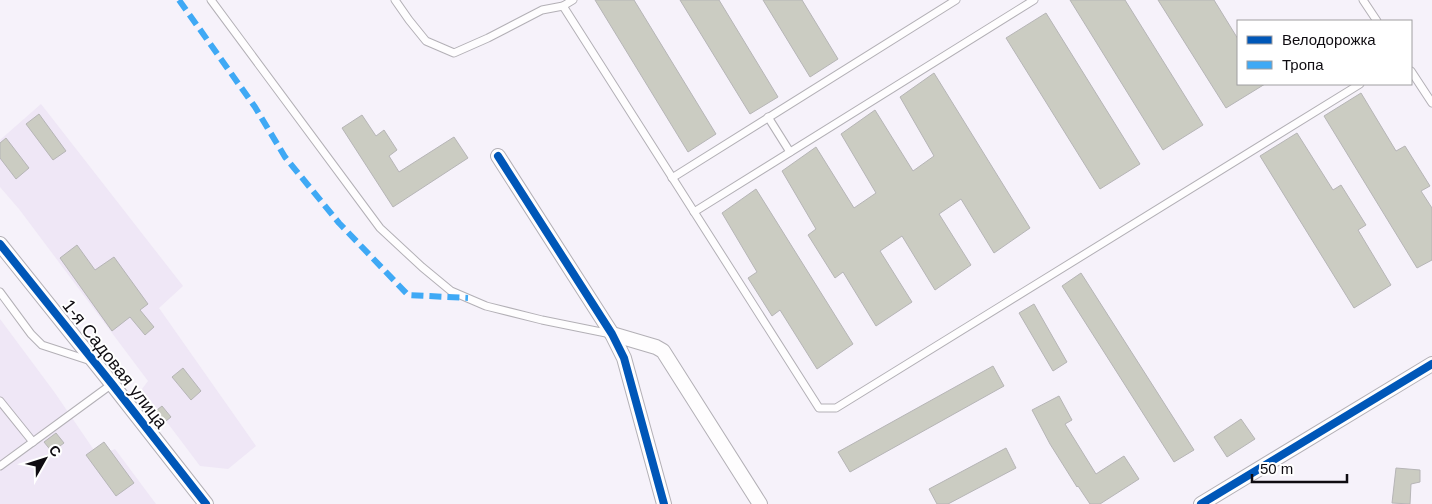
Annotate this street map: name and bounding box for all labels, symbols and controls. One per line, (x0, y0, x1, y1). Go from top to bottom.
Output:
legend (1237, 20, 1412, 85)
text: Велодорожка (1282, 31, 1376, 48)
text: Тропа (1282, 56, 1324, 73)
street label: 1-я Садовая улица (58, 296, 172, 433)
north arrow (20, 434, 70, 484)
text: С (46, 442, 65, 460)
scale bar (1252, 452, 1347, 484)
text: 50 m (1260, 460, 1293, 477)

